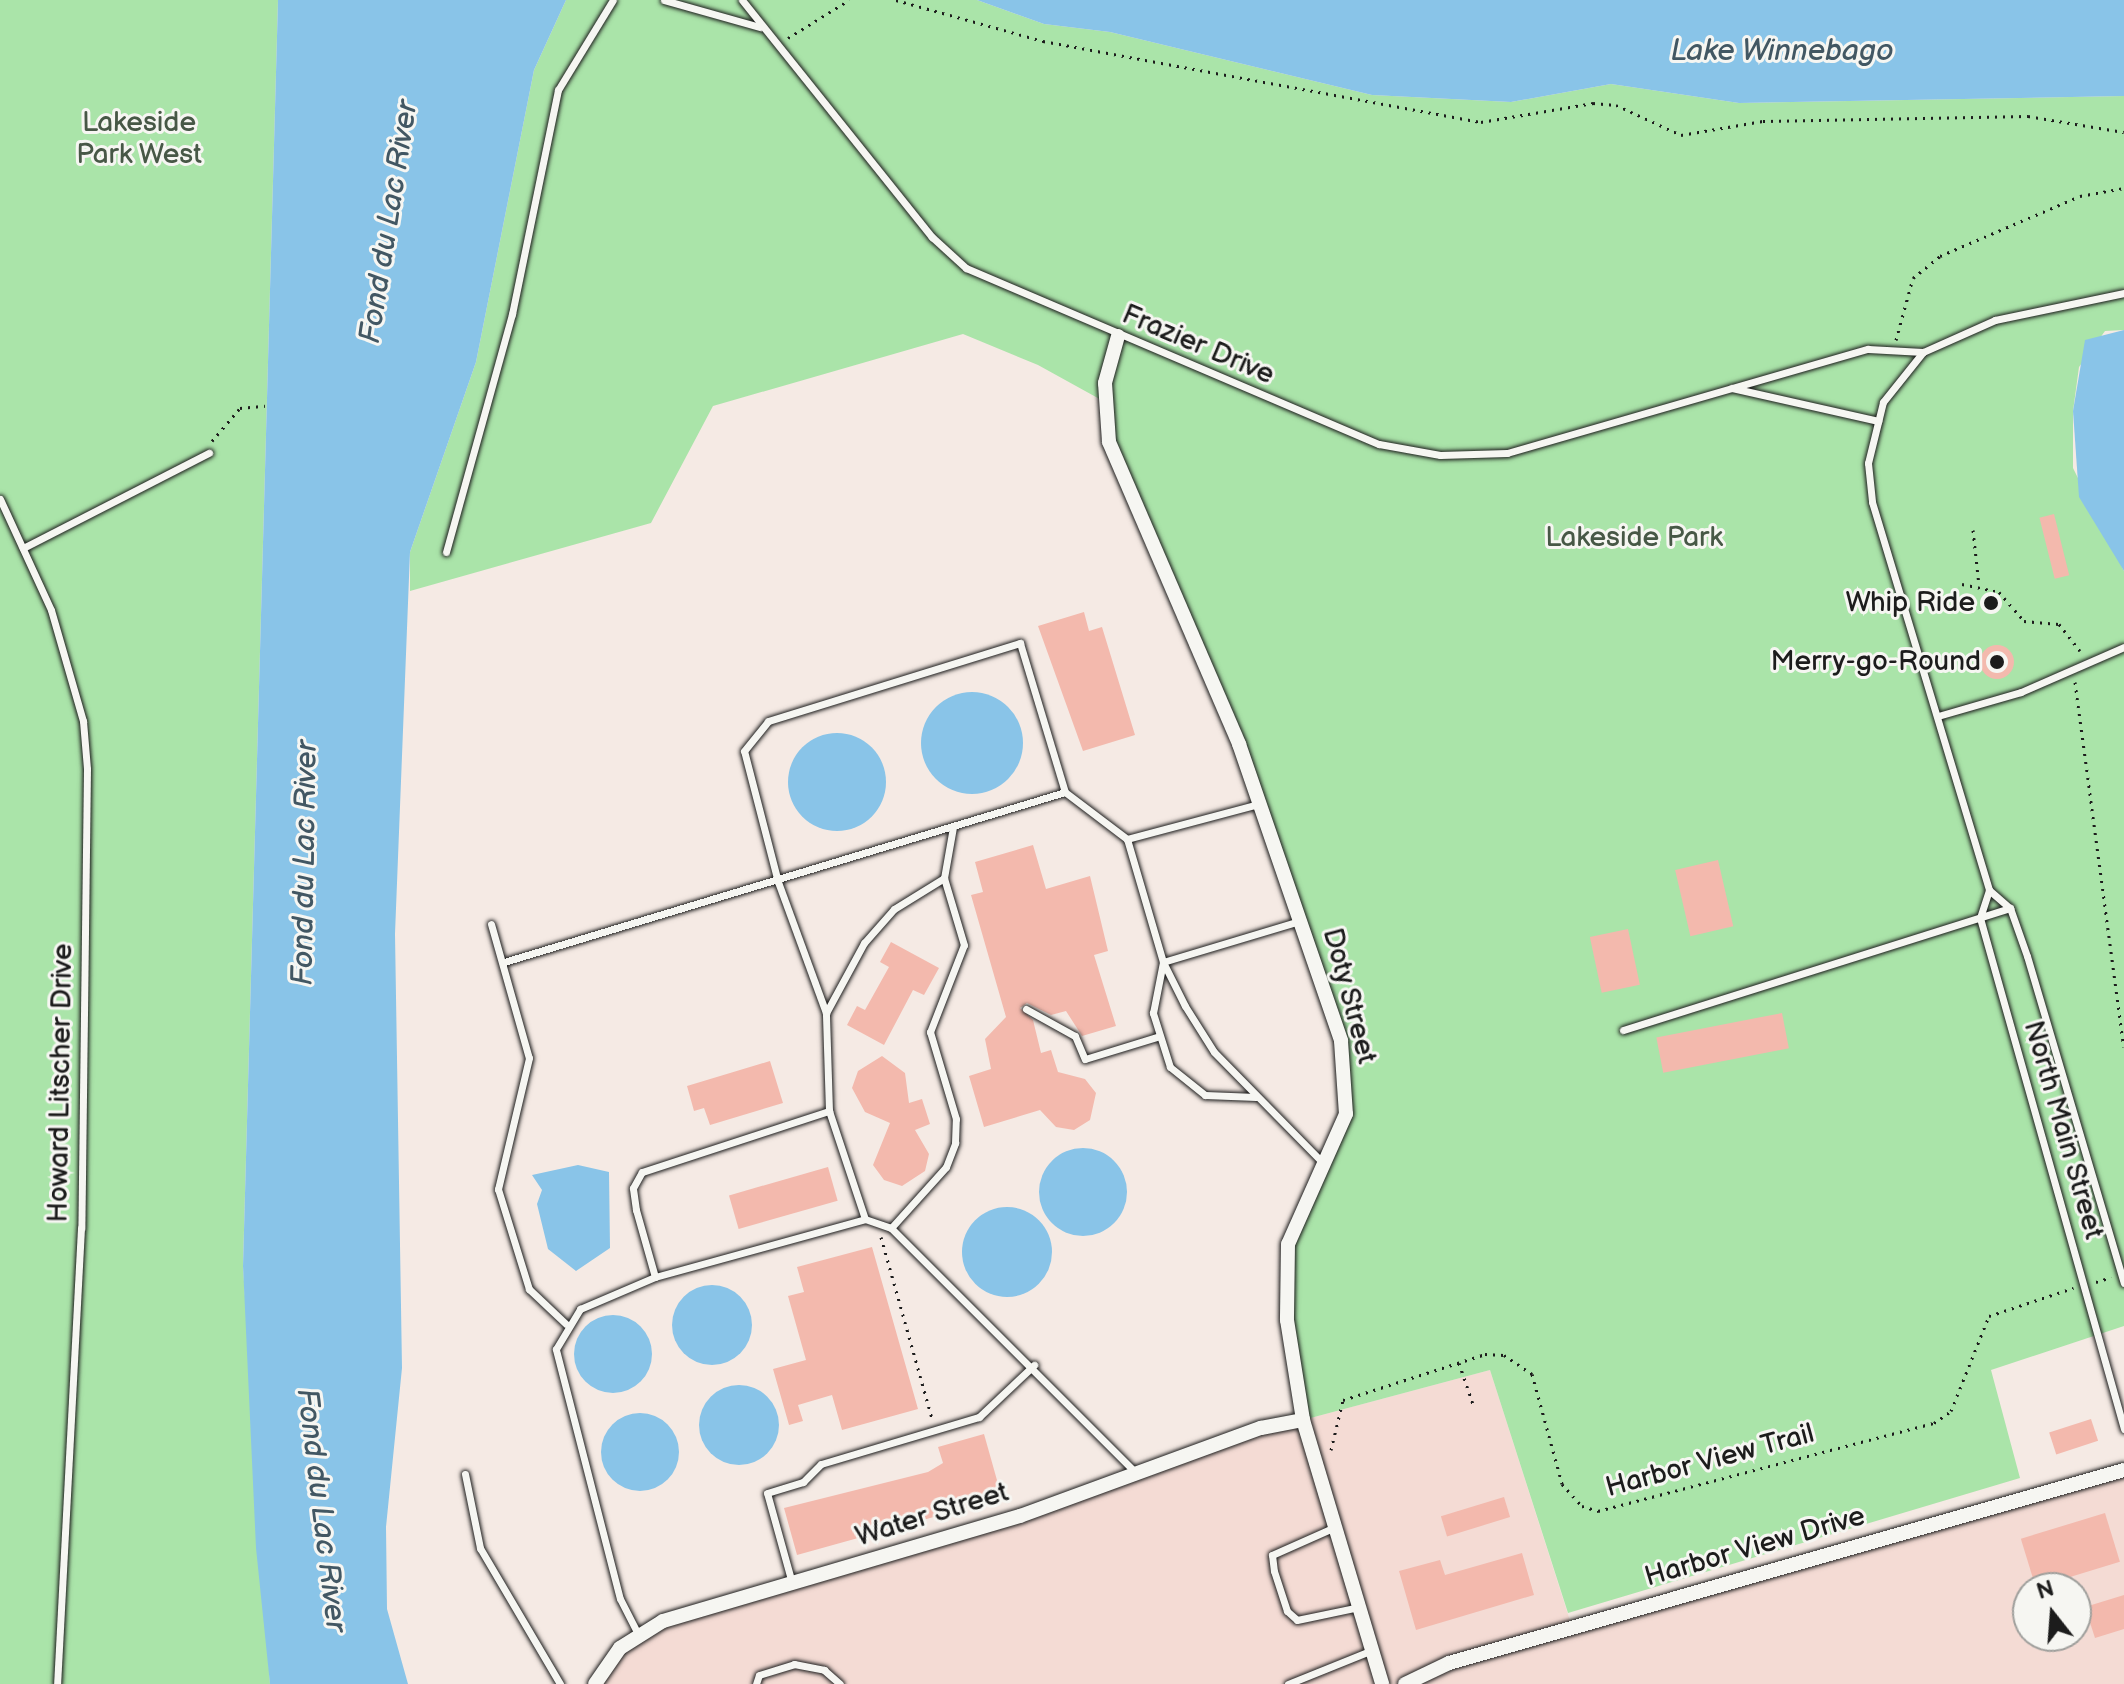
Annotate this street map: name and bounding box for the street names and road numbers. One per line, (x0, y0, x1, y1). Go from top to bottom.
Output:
street label: Frazier Drive (1117, 298, 1279, 392)
street label: Doty Street (1314, 923, 1384, 1069)
street label: Howard Litscher Drive (42, 943, 80, 1223)
street label: North Main Street (2016, 1017, 2110, 1243)
street label: Harbor View Trail (1601, 1417, 1819, 1505)
street label: Water Street (851, 1476, 1013, 1554)
street label: Harbor View Drive (1641, 1499, 1869, 1595)

